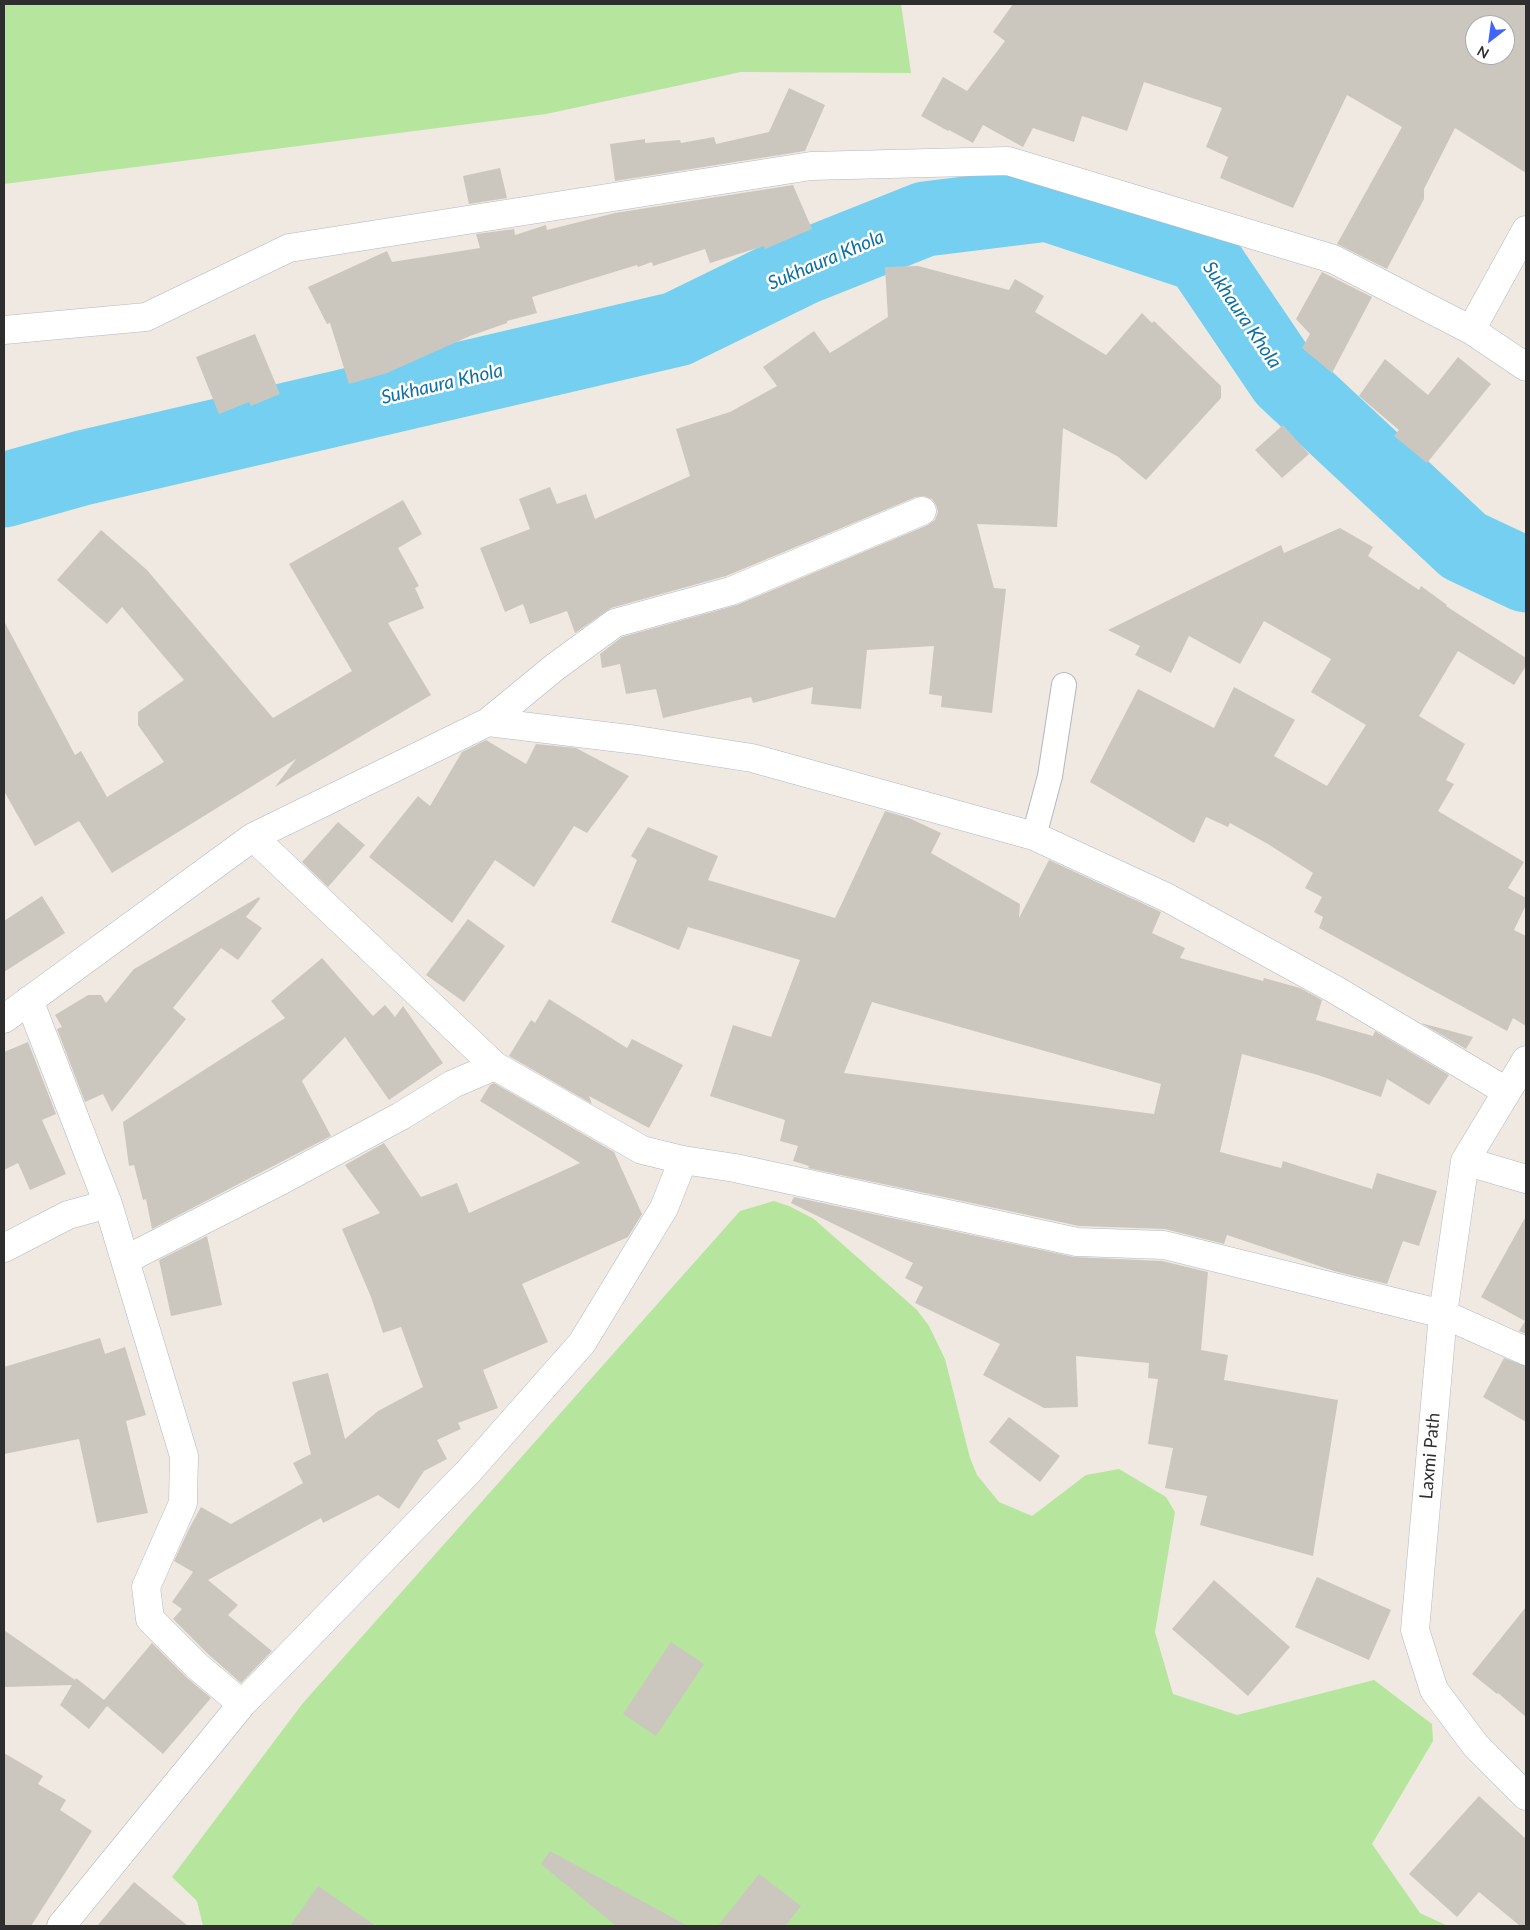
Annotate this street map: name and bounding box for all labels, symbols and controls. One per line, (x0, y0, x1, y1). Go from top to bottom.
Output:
north arrow (1465, 15, 1515, 65)
text: N (1474, 43, 1492, 63)
water label: Sukhaura Khola (764, 225, 888, 295)
water label: Sukhaura Khola (1198, 257, 1286, 373)
water label: Sukhaura Khola (379, 359, 505, 409)
street label: Laxmi Path (1415, 1412, 1445, 1500)

